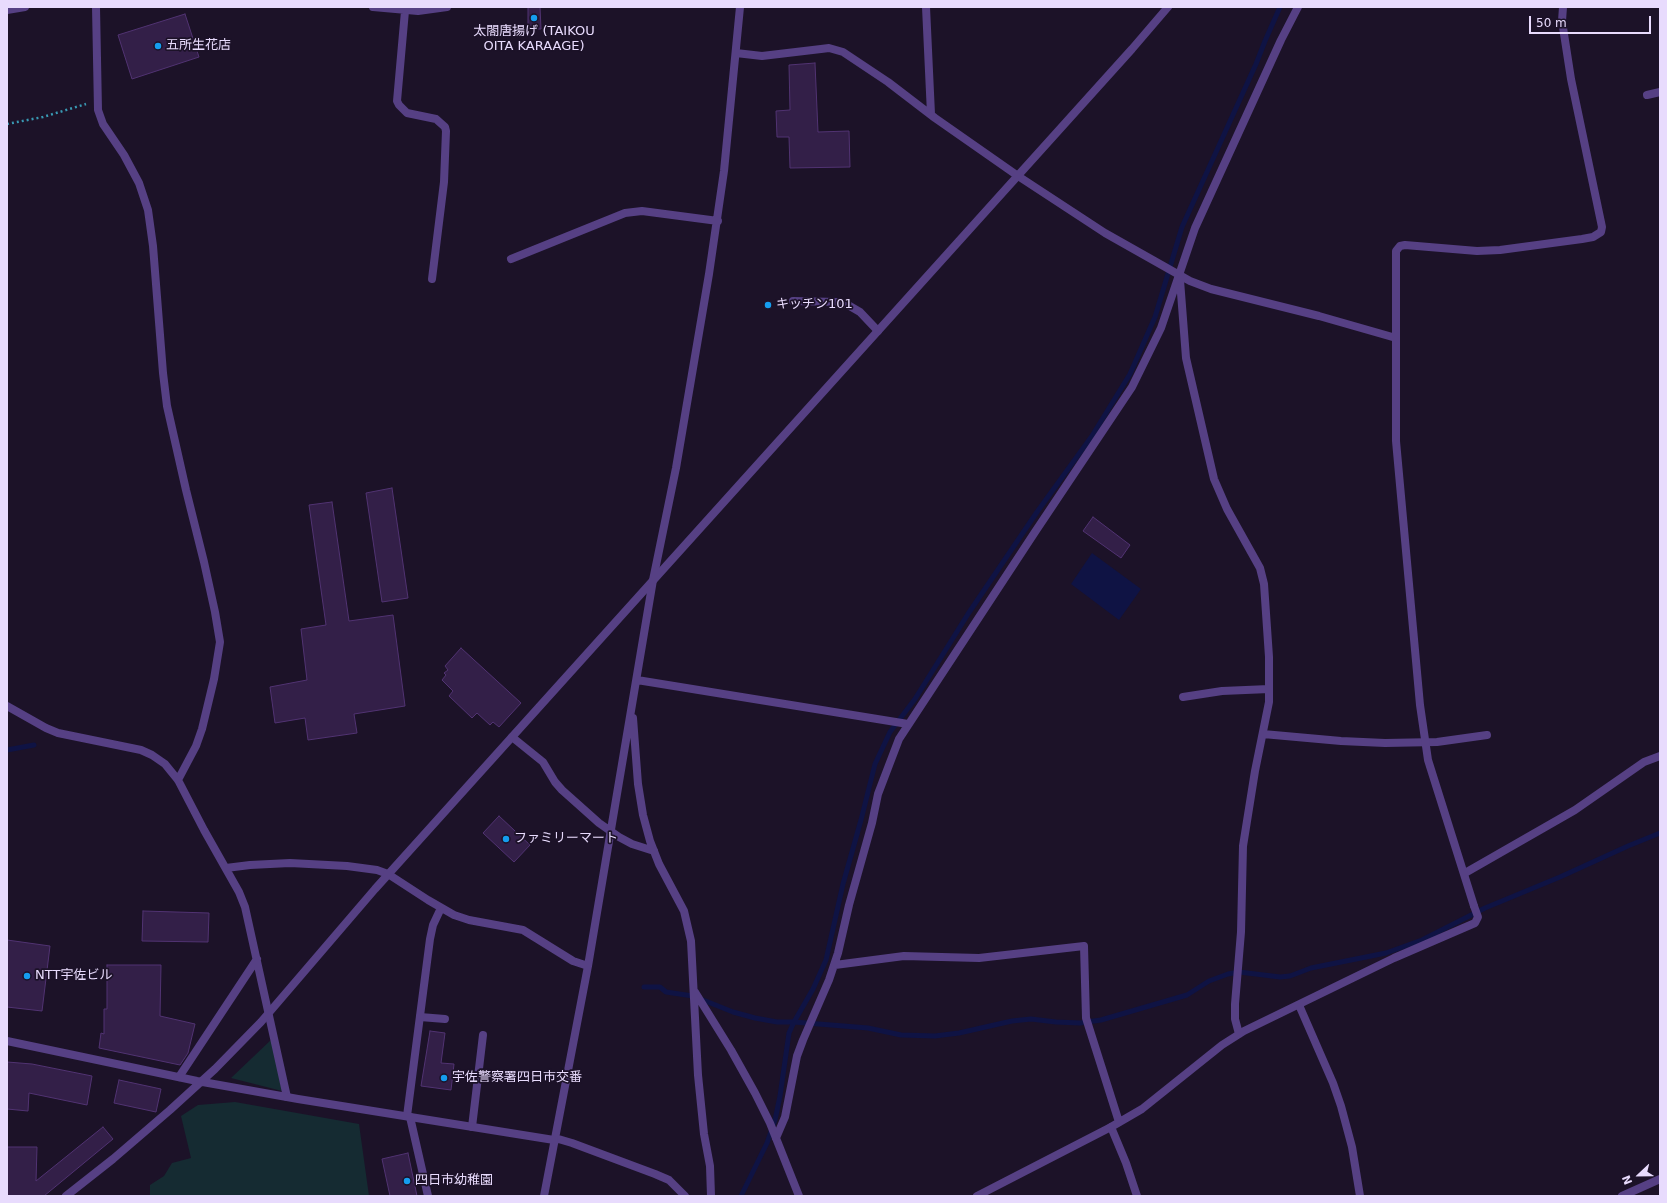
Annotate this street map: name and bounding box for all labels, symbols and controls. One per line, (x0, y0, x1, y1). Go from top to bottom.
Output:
scale bar (1531, 8, 1653, 34)
marker: 太閤唐揚げ (TAIKOU OITA KARAAGE) (529, 13, 539, 23)
text: 50 m (1536, 16, 1567, 30)
place label: 太閤唐揚げ (TAIKOU OITA KARAAGE) (473, 24, 595, 55)
place label: 五所生花店 (166, 38, 231, 54)
marker: 五所生花店 (153, 41, 163, 51)
place label: キッチン101 (776, 297, 853, 313)
marker: キッチン101 (763, 300, 773, 310)
place label: ファミリーマート (514, 831, 618, 847)
marker: ファミリーマート (501, 834, 511, 844)
place label: NTT宇佐ビル (35, 968, 112, 984)
marker: NTT宇佐ビル (22, 971, 32, 981)
place label: 宇佐警察署四日市交番 (452, 1070, 582, 1086)
marker: 宇佐警察署四日市交番 (439, 1073, 449, 1083)
north arrow (1619, 1155, 1659, 1195)
place label: 四日市幼稚園 (415, 1173, 493, 1189)
text: N (1620, 1173, 1635, 1186)
marker: 四日市幼稚園 (402, 1176, 412, 1186)

